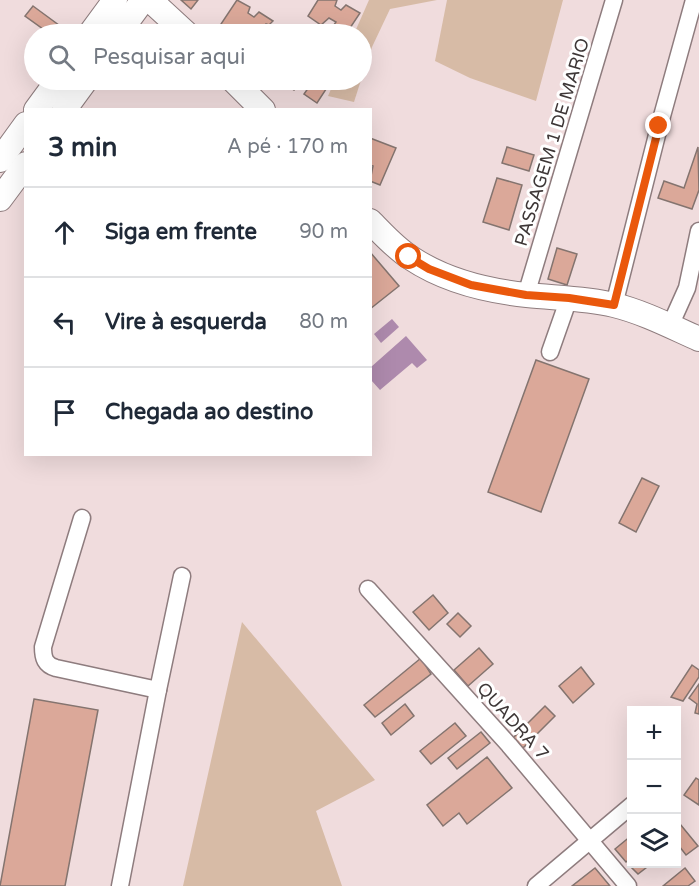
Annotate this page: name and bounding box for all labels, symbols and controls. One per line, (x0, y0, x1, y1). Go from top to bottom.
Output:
search box (24, 24, 372, 90)
street label: PASSAGEM 1 DE MARIO (510, 35, 594, 249)
icon: search (45, 41, 78, 74)
text: Pesquisar aqui (93, 44, 245, 70)
route end (645, 112, 671, 138)
text: 3 min (48, 132, 117, 163)
text: A pé · 170 m (227, 135, 348, 159)
icon: ahead (48, 216, 81, 249)
text: Siga em frente (105, 219, 257, 245)
text: 90 m (299, 220, 348, 244)
route start (395, 243, 421, 269)
icon: left (48, 306, 81, 339)
text: Vire à esquerda (105, 309, 267, 335)
text: 80 m (299, 310, 348, 334)
icon: arrive (48, 396, 81, 429)
text: Chegada ao destino (105, 399, 313, 425)
street label: QUADRA 7 (472, 678, 554, 764)
map controls (627, 706, 681, 868)
button: + (627, 706, 681, 760)
button: − (627, 760, 681, 814)
button: layers (627, 814, 681, 868)

